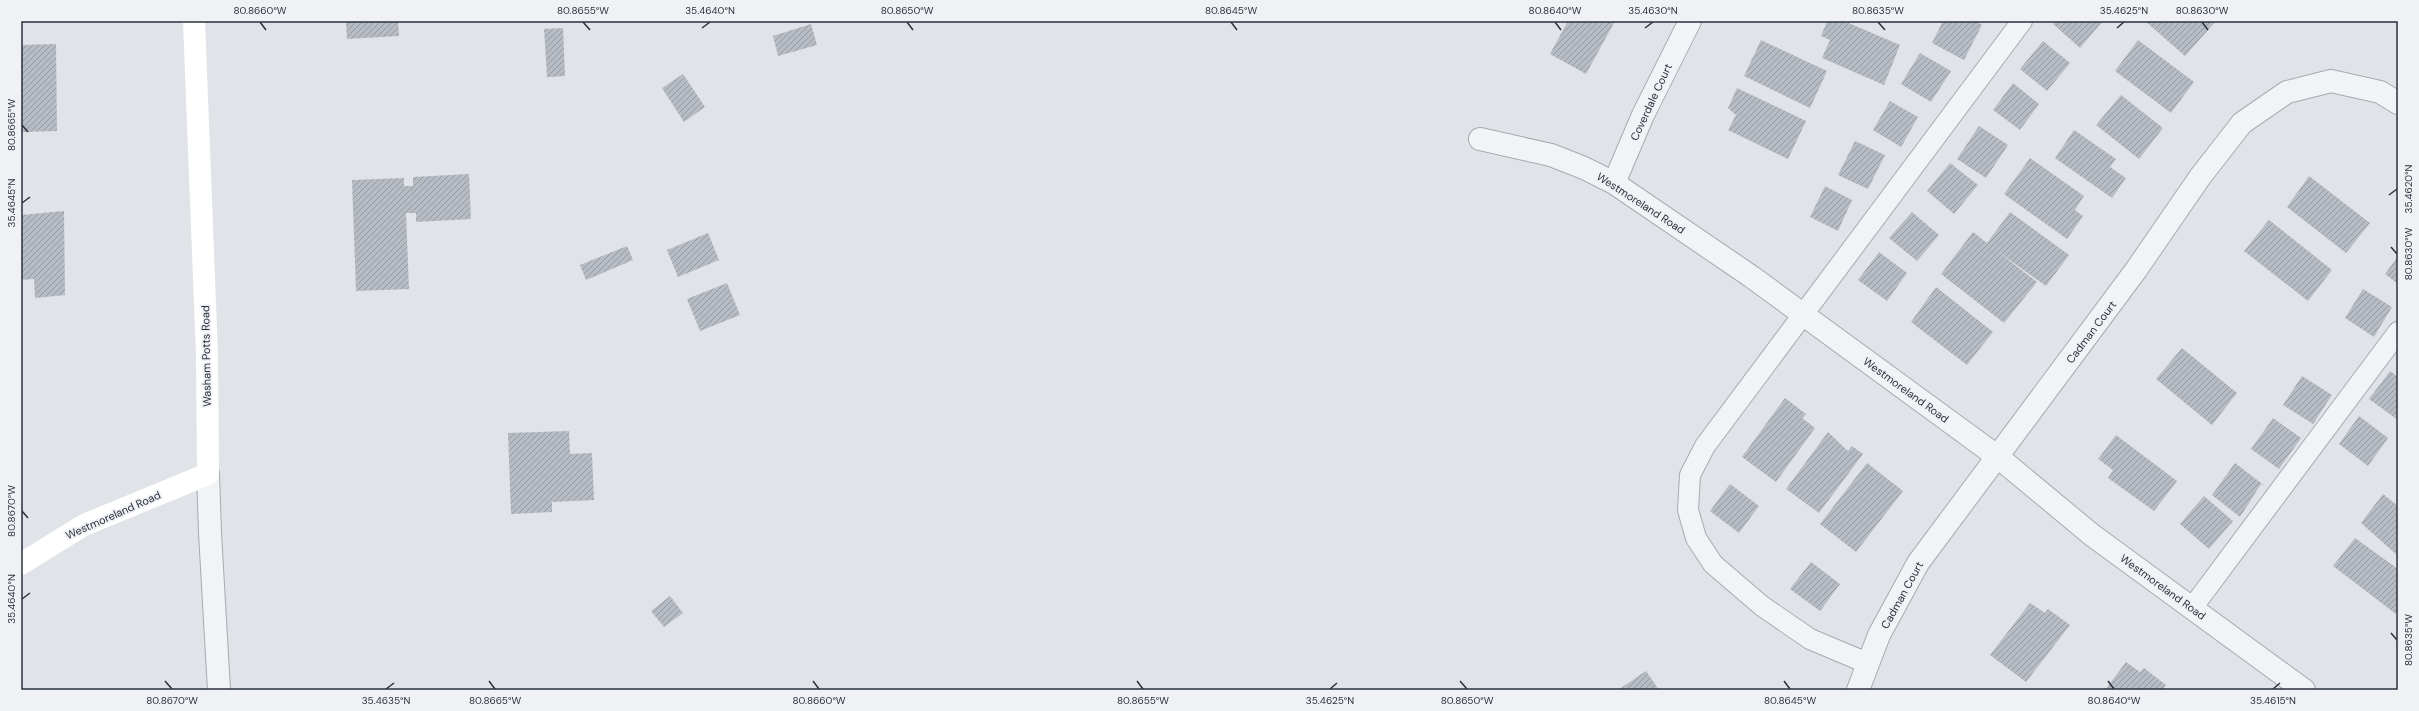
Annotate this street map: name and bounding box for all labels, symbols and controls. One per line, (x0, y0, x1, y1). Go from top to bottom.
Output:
text: 80.8660°W (233, 4, 287, 17)
text: 80.8655°W (557, 4, 609, 17)
text: 35.4640°N (685, 4, 735, 17)
text: 80.8650°W (881, 4, 934, 17)
text: 80.8645°W (1205, 4, 1257, 17)
text: 80.8640°W (1529, 4, 1582, 17)
text: 35.4630°N (1628, 4, 1678, 17)
text: 80.8635°W (1852, 4, 1904, 17)
text: 35.4625°N (2100, 4, 2148, 17)
text: 80.8630°W (2176, 4, 2229, 17)
street label: Coverdale Court (1627, 61, 1675, 143)
text: 80.8665°W (5, 99, 18, 151)
text: 35.4620°N (2402, 164, 2415, 213)
street label: Westmoreland Road (1594, 169, 1688, 237)
text: 35.4645°N (5, 178, 18, 227)
text: 80.8630°W (2402, 227, 2415, 280)
street label: Cadman Court (2063, 298, 2119, 366)
street label: Washam Potts Road (198, 305, 214, 407)
street label: Westmoreland Road (1860, 354, 1952, 426)
text: 80.8670°W (5, 485, 18, 537)
street label: Westmoreland Road (63, 488, 163, 542)
street label: Westmoreland Road (2117, 551, 2209, 623)
street label: Cadman Court (1878, 559, 1926, 631)
text: 35.4640°N (5, 574, 18, 624)
text: 80.8635°W (2402, 614, 2415, 666)
text: 80.8670°W (146, 694, 198, 707)
text: 35.4635°N (362, 694, 410, 707)
text: 80.8665°W (469, 694, 521, 707)
text: 80.8660°W (792, 694, 846, 707)
text: 80.8655°W (1117, 694, 1169, 707)
text: 35.4625°N (1306, 694, 1354, 707)
text: 80.8650°W (1441, 694, 1494, 707)
text: 80.8645°W (1764, 694, 1816, 707)
text: 80.8640°W (2088, 694, 2141, 707)
text: 35.4615°N (2250, 694, 2296, 707)

